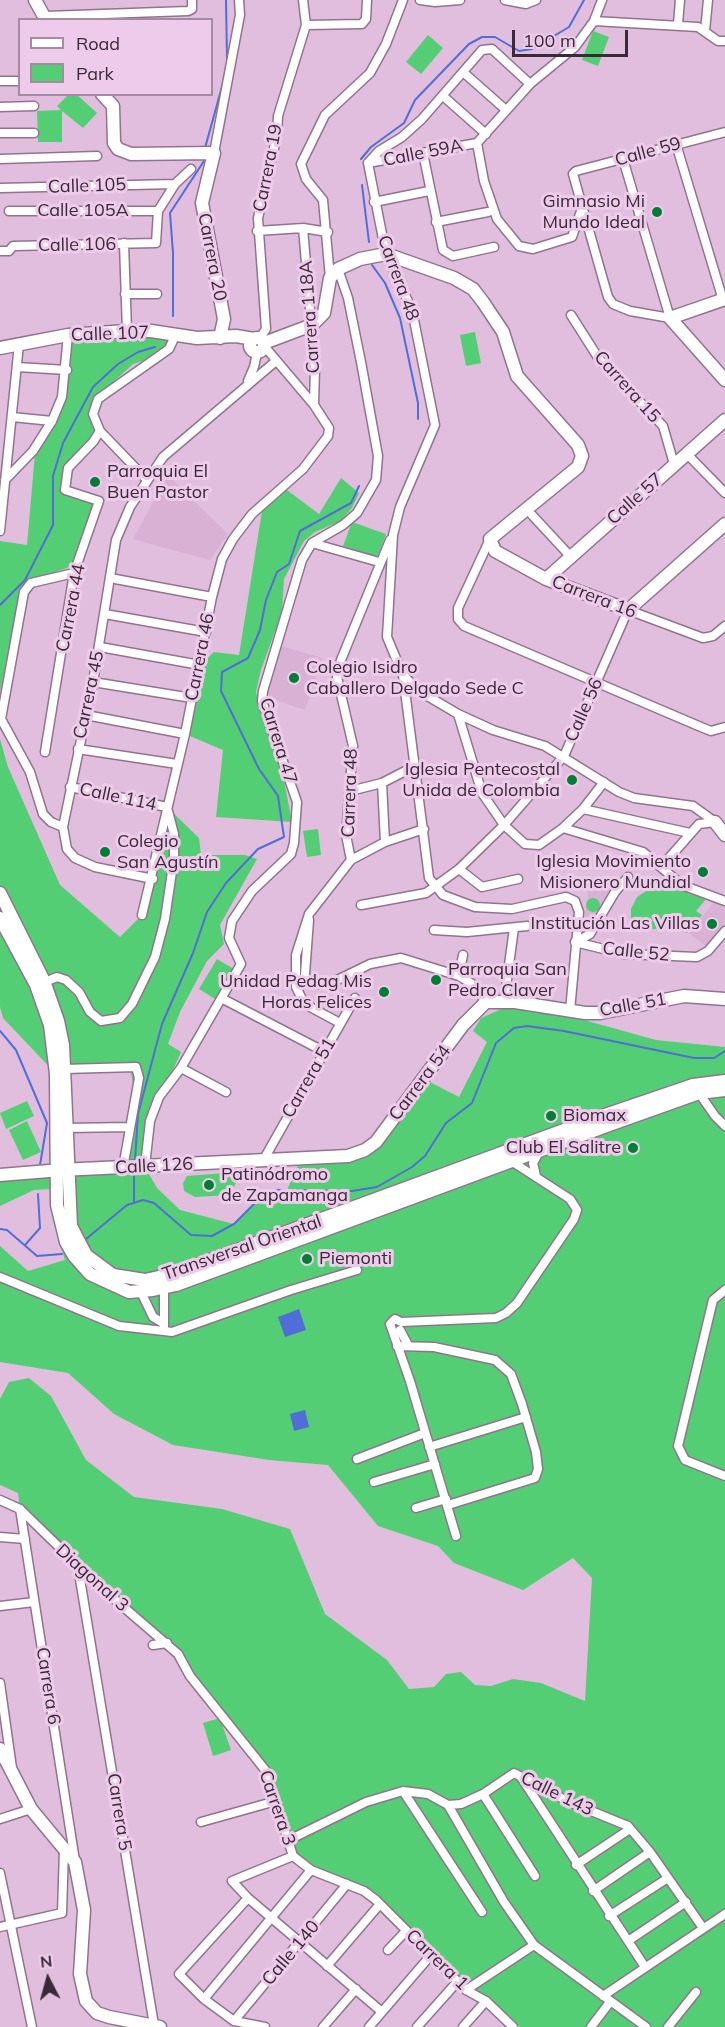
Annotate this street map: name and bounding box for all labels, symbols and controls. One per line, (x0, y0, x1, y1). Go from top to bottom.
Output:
legend (18, 18, 213, 96)
scale bar (515, 18, 630, 56)
text: 100 m (523, 29, 576, 52)
text: Road (76, 32, 120, 55)
text: Park (76, 62, 114, 85)
street label: Carrera 19 (249, 122, 287, 214)
street label: Calle 59 (613, 133, 683, 171)
street label: Calle 59A (381, 135, 465, 171)
street label: Calle 105 (48, 174, 126, 198)
place label: Gimnasio Mi Mundo Ideal (542, 191, 645, 234)
street label: Calle 105A (37, 200, 129, 222)
marker: Gimnasio Mi Mundo Ideal (650, 205, 664, 219)
street label: Carrera 20 (193, 211, 231, 303)
street label: Carrera 48 (373, 232, 423, 324)
street label: Calle 106 (38, 234, 116, 256)
street label: Carrera 118A (295, 260, 325, 374)
street label: Calle 107 (71, 322, 149, 346)
street label: Carrera 15 (589, 347, 665, 427)
place label: Parroquia El Buen Pastor (107, 461, 209, 504)
street label: Calle 57 (603, 468, 667, 530)
marker: Parroquia El Buen Pastor (88, 475, 102, 489)
street label: Carrera 44 (52, 562, 90, 654)
street label: Carrera 16 (549, 571, 639, 623)
street label: Carrera 46 (181, 611, 219, 703)
street label: Carrera 45 (69, 649, 109, 741)
place label: Colegio Isidro Caballero Delgado Sede C (306, 657, 524, 700)
marker: Colegio Isidro Caballero Delgado Sede C (287, 671, 301, 685)
street label: Calle 56 (560, 675, 608, 745)
street label: Carrera 47 (255, 695, 301, 787)
street label: Carrera 48 (338, 748, 362, 838)
place label: Iglesia Pentecostal Unida de Colombia (402, 759, 560, 802)
marker: Iglesia Pentecostal Unida de Colombia (565, 773, 579, 787)
street label: Calle 114 (77, 778, 159, 816)
place label: Colegio San Agustín (117, 831, 219, 874)
marker: Colegio San Agustín (98, 845, 112, 859)
place label: Iglesia Movimiento Misionero Mundial (536, 851, 691, 894)
marker: Iglesia Movimiento Misionero Mundial (696, 865, 710, 879)
place label: Institución Las Villas (531, 913, 700, 935)
marker: Institución Las Villas (705, 917, 719, 931)
street label: Calle 52 (601, 938, 671, 966)
place label: Parroquia San Pedro Claver (448, 959, 567, 1002)
place label: Unidad Pedag Mis Horas Felices (220, 971, 372, 1014)
marker: Parroquia San Pedro Claver (429, 973, 443, 987)
marker: Unidad Pedag Mis Horas Felices (377, 985, 391, 999)
street label: Calle 51 (598, 989, 668, 1021)
street label: Carrera 51 (277, 1034, 341, 1122)
street label: Carrera 54 (385, 1041, 455, 1125)
place label: Biomax (563, 1105, 626, 1127)
marker: Biomax (544, 1109, 558, 1123)
place label: Club El Salitre (506, 1137, 621, 1159)
marker: Club El Salitre (626, 1141, 640, 1155)
street label: Calle 126 (114, 1153, 194, 1179)
place label: Patinódromo de Zapamanga (221, 1164, 348, 1206)
marker: Patinódromo de Zapamanga (202, 1178, 216, 1192)
street label: Transversal Oriental (160, 1211, 324, 1285)
place label: Piemonti (319, 1248, 392, 1270)
marker: Piemonti (300, 1252, 314, 1266)
street label: Diagonal 3 (51, 1540, 133, 1616)
street label: Carrera 6 (31, 1646, 65, 1726)
street label: Carrera 3 (254, 1767, 300, 1849)
street label: Calle 143 (517, 1767, 597, 1821)
street label: Carrera 5 (102, 1772, 136, 1852)
street label: Calle 140 (258, 1916, 324, 1990)
street label: Carrera 1 (401, 1925, 473, 1995)
north arrow (18, 1949, 78, 2009)
text: N (39, 1951, 53, 1972)

